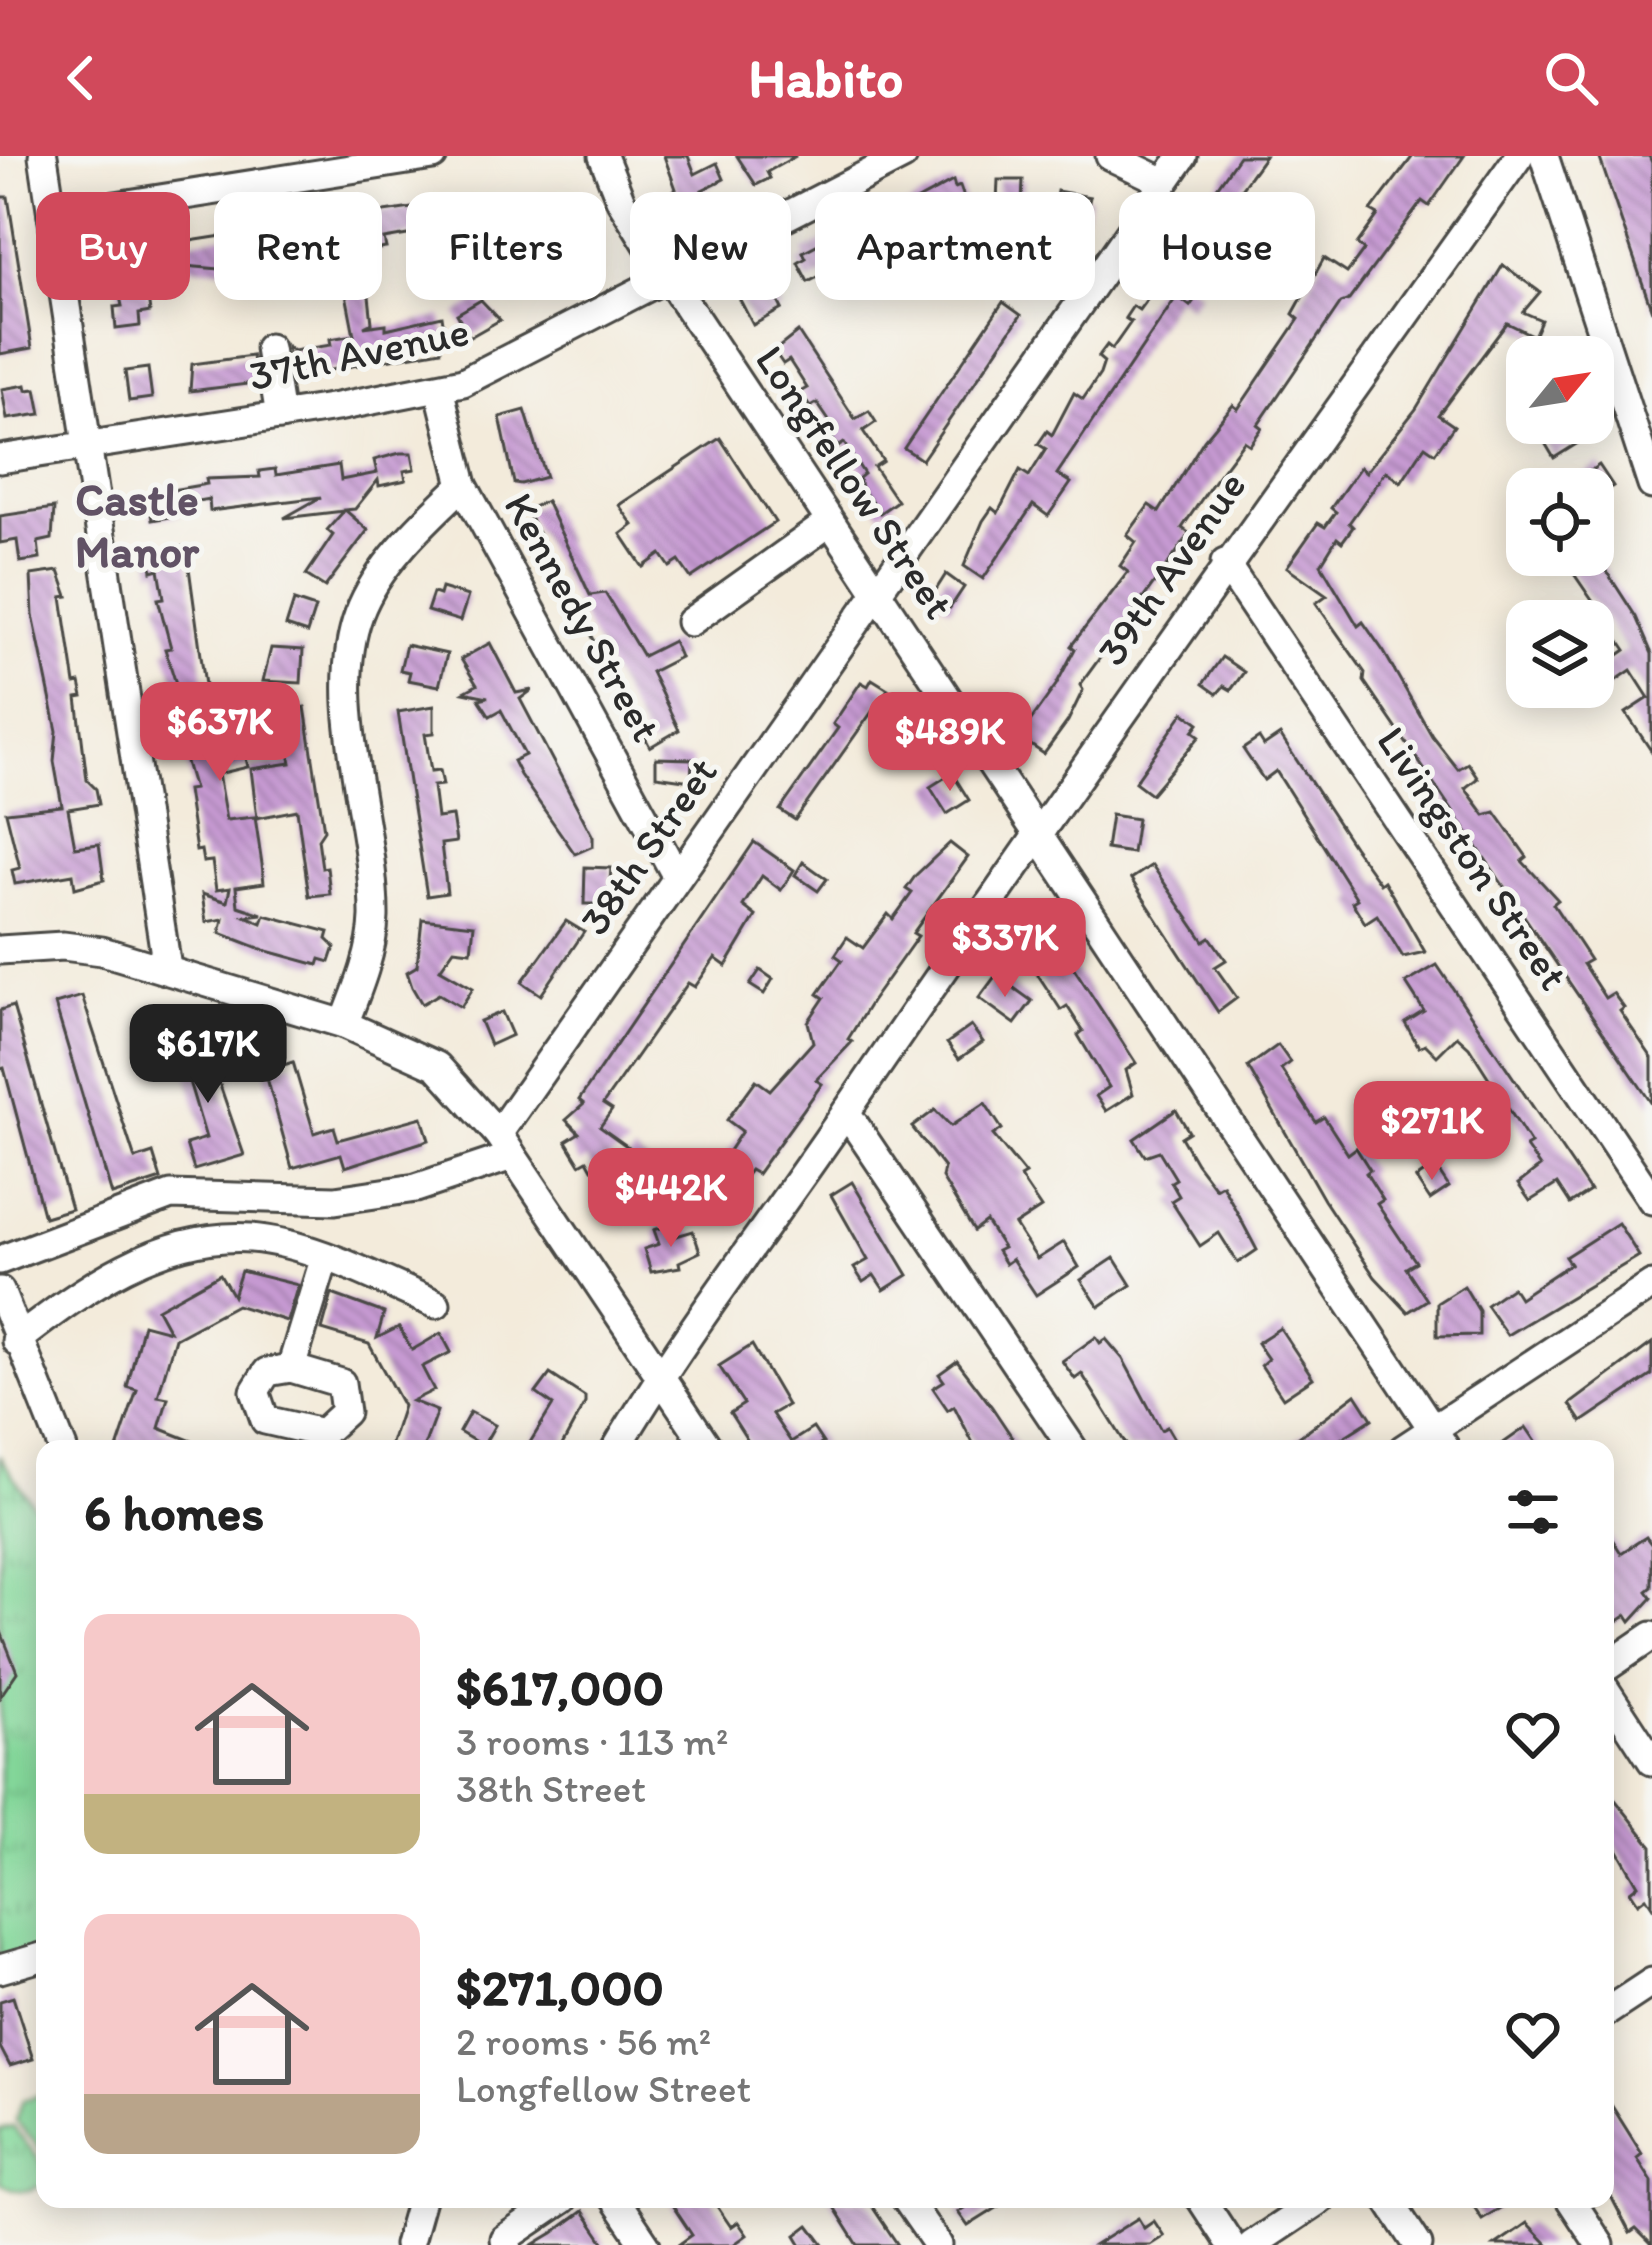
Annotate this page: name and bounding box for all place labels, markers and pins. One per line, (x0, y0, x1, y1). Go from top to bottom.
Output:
pin: $637K (136, 682, 304, 784)
pin: $489K (866, 692, 1034, 794)
pin: $337K (921, 898, 1089, 1000)
pin: $617K (124, 1004, 292, 1106)
pin: $271K (1348, 1081, 1516, 1183)
pin: $442K (587, 1148, 755, 1250)

